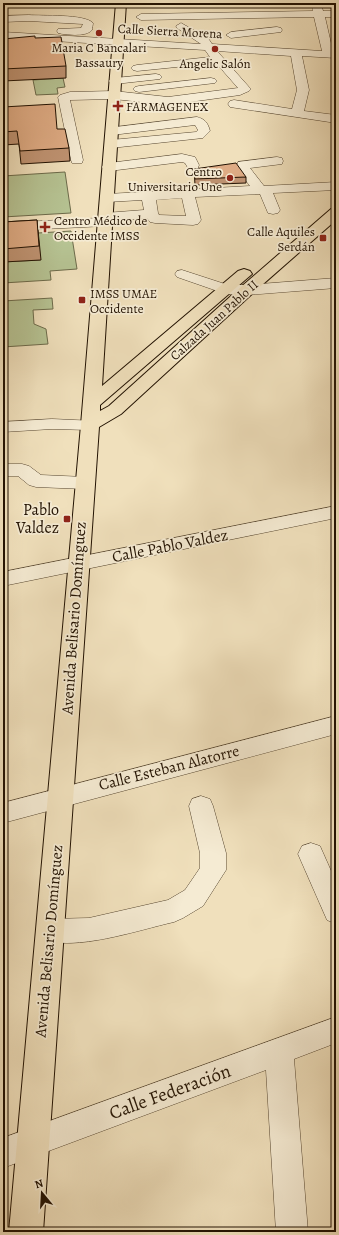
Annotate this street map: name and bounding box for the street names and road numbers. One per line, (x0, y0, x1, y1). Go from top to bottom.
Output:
street label: Calle Sierra Morena (117, 20, 223, 42)
street label: Calzada Juan Pablo II (166, 276, 262, 364)
street label: Avenida Belisario Domínguez (56, 521, 92, 716)
street label: Calle Pablo Valdez (110, 524, 230, 568)
street label: Calle Esteban Alatorre (96, 740, 242, 796)
street label: Avenida Belisario Domínguez (30, 844, 68, 1039)
street label: Calle Federación (106, 1058, 234, 1126)

